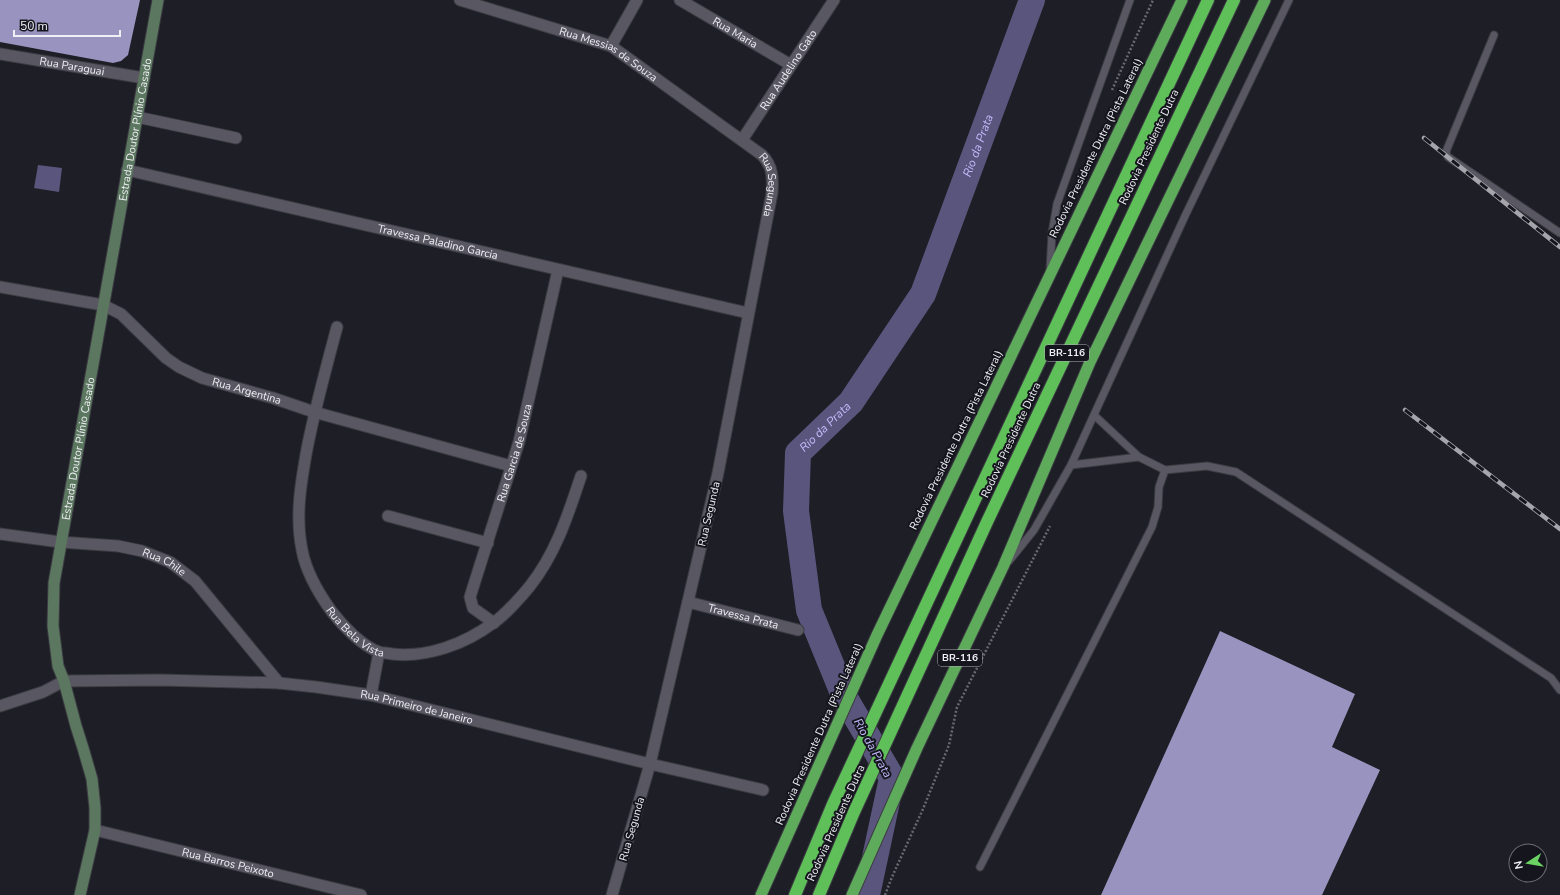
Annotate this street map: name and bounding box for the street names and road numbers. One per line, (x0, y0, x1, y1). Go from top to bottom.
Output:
street label: Rua Maria (710, 13, 761, 51)
street label: Rua Messias de Souza (557, 23, 661, 85)
street label: Rua Audelino Gato (756, 27, 820, 113)
street label: Rua Paraguai (38, 53, 106, 79)
street label: Rodovia Presidente Dutra (Pista Lateral) (1046, 56, 1146, 240)
street label: Estrada Doutor Plínio Casado (115, 57, 155, 202)
street label: Rodovia Presidente Dutra (1116, 87, 1182, 207)
street label: Rua Segunda (756, 149, 780, 218)
street label: Travessa Paladino Garcia (376, 220, 500, 263)
road number: BR-116 (1045, 345, 1089, 361)
street label: Rodovia Presidente Dutra (Pista Lateral) (906, 348, 1006, 532)
street label: Rua Argentina (211, 374, 284, 408)
street label: Estrada Doutor Plínio Casado (58, 376, 98, 521)
street label: Rodovia Presidente Dutra (978, 380, 1044, 500)
street label: Rua Garcia de Souza (493, 402, 535, 504)
street label: Rua Segunda (694, 480, 724, 548)
street label: Rua Chile (140, 544, 189, 579)
street label: Travessa Prata (706, 600, 780, 632)
street label: Rua Bela Vista (323, 604, 385, 660)
street label: Rodovia Presidente Dutra (Pista Lateral) (773, 641, 865, 827)
road number: BR-116 (938, 650, 982, 666)
street label: Rua Primeiro de Janeiro (360, 686, 475, 727)
street label: Rodovia Presidente Dutra (804, 763, 868, 883)
street label: Rua Segunda (616, 795, 648, 863)
street label: Rua Barros Peixoto (180, 844, 276, 881)

